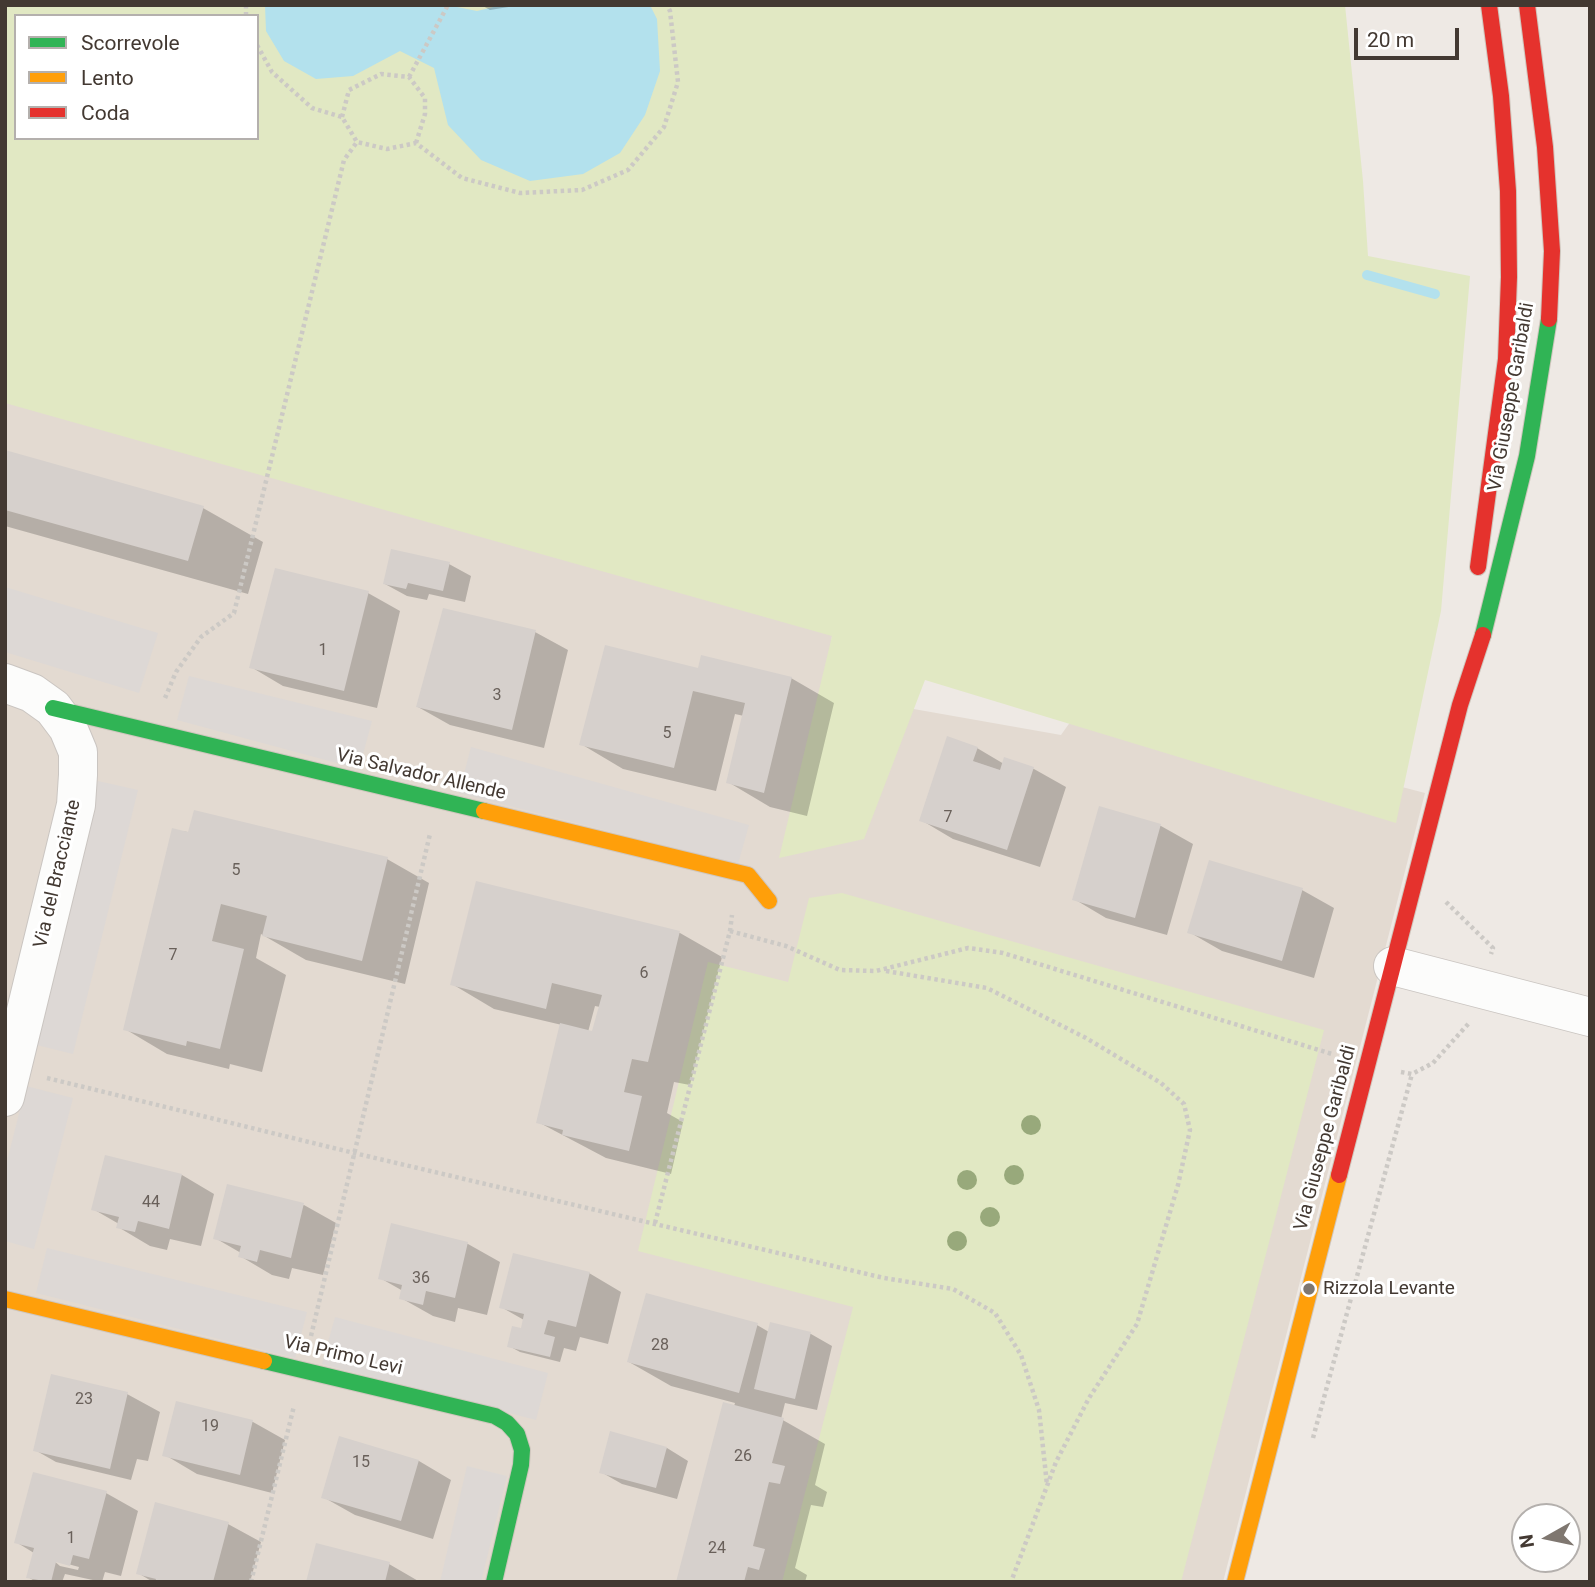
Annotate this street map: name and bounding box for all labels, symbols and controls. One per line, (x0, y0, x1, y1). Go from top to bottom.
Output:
legend (14, 14, 259, 140)
scale bar (1357, 14, 1462, 58)
text: 20 m (1367, 28, 1414, 52)
text: Scorrevole (81, 31, 180, 55)
text: Lento (81, 66, 134, 90)
text: Coda (81, 101, 130, 125)
street label: Via Giuseppe Garibaldi (1484, 301, 1540, 493)
house number: 1 (319, 641, 327, 661)
house number: 3 (493, 686, 501, 706)
house number: 5 (663, 724, 671, 744)
street label: Via Salvador Allende (334, 744, 508, 806)
street label: Via del Bracciante (30, 798, 86, 950)
house number: 7 (944, 808, 952, 828)
house number: 5 (232, 861, 240, 881)
house number: 7 (169, 946, 177, 966)
house number: 6 (640, 964, 648, 984)
street label: Via Giuseppe Garibaldi (1290, 1043, 1362, 1233)
house number: 44 (142, 1193, 160, 1213)
house number: 36 (412, 1269, 430, 1289)
place label: Rizzola Levante (1323, 1278, 1455, 1300)
marker: Rizzola Levante (1301, 1281, 1317, 1297)
street label: Via Primo Levi (281, 1331, 405, 1381)
house number: 28 (651, 1336, 669, 1356)
house number: 23 (75, 1390, 93, 1410)
house number: 19 (201, 1417, 219, 1437)
house number: 26 (734, 1447, 752, 1467)
house number: 15 (352, 1453, 370, 1473)
north arrow (1511, 1503, 1581, 1573)
house number: 1 (67, 1529, 75, 1549)
text: N (1514, 1533, 1539, 1549)
house number: 24 (708, 1539, 726, 1559)

